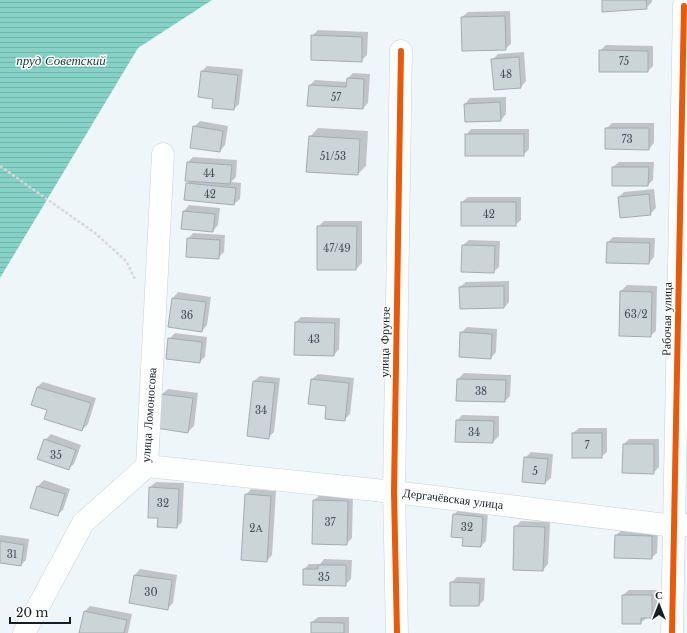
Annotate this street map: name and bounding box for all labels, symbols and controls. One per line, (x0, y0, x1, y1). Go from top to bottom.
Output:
water label: пруд Советский (16, 52, 106, 69)
house number: 75 (619, 55, 630, 68)
house number: 48 (500, 68, 512, 81)
house number: 57 (331, 91, 342, 104)
house number: 73 (621, 133, 633, 146)
house number: 51/53 (320, 150, 346, 163)
house number: 44 (203, 167, 215, 180)
house number: 42 (204, 188, 216, 201)
house number: 42 (483, 208, 495, 221)
house number: 47/49 (323, 242, 351, 255)
street label: Рабочая улица (658, 281, 675, 356)
street label: улица Фрунзе (376, 306, 393, 378)
house number: 63/2 (624, 308, 648, 321)
house number: 36 (181, 309, 193, 322)
house number: 43 (308, 333, 320, 346)
street label: улица Ломоносова (138, 366, 159, 463)
house number: 38 (475, 385, 487, 398)
house number: 34 (255, 404, 267, 417)
house number: 34 (468, 426, 480, 439)
house number: 7 (584, 439, 590, 452)
house number: 35 (50, 449, 62, 462)
house number: 5 (532, 465, 538, 478)
street label: Дергачёвская улица (402, 485, 505, 512)
house number: 32 (157, 497, 169, 510)
house number: 37 (324, 516, 337, 529)
house number: 32 (461, 521, 473, 534)
house number: 2А (249, 522, 263, 535)
house number: 31 (7, 548, 17, 561)
house number: 35 (318, 571, 330, 584)
north arrow (639, 585, 679, 625)
house number: 30 (144, 586, 158, 599)
text: С (655, 588, 663, 602)
scale bar (10, 599, 70, 625)
text: 20 m (16, 605, 48, 620)

